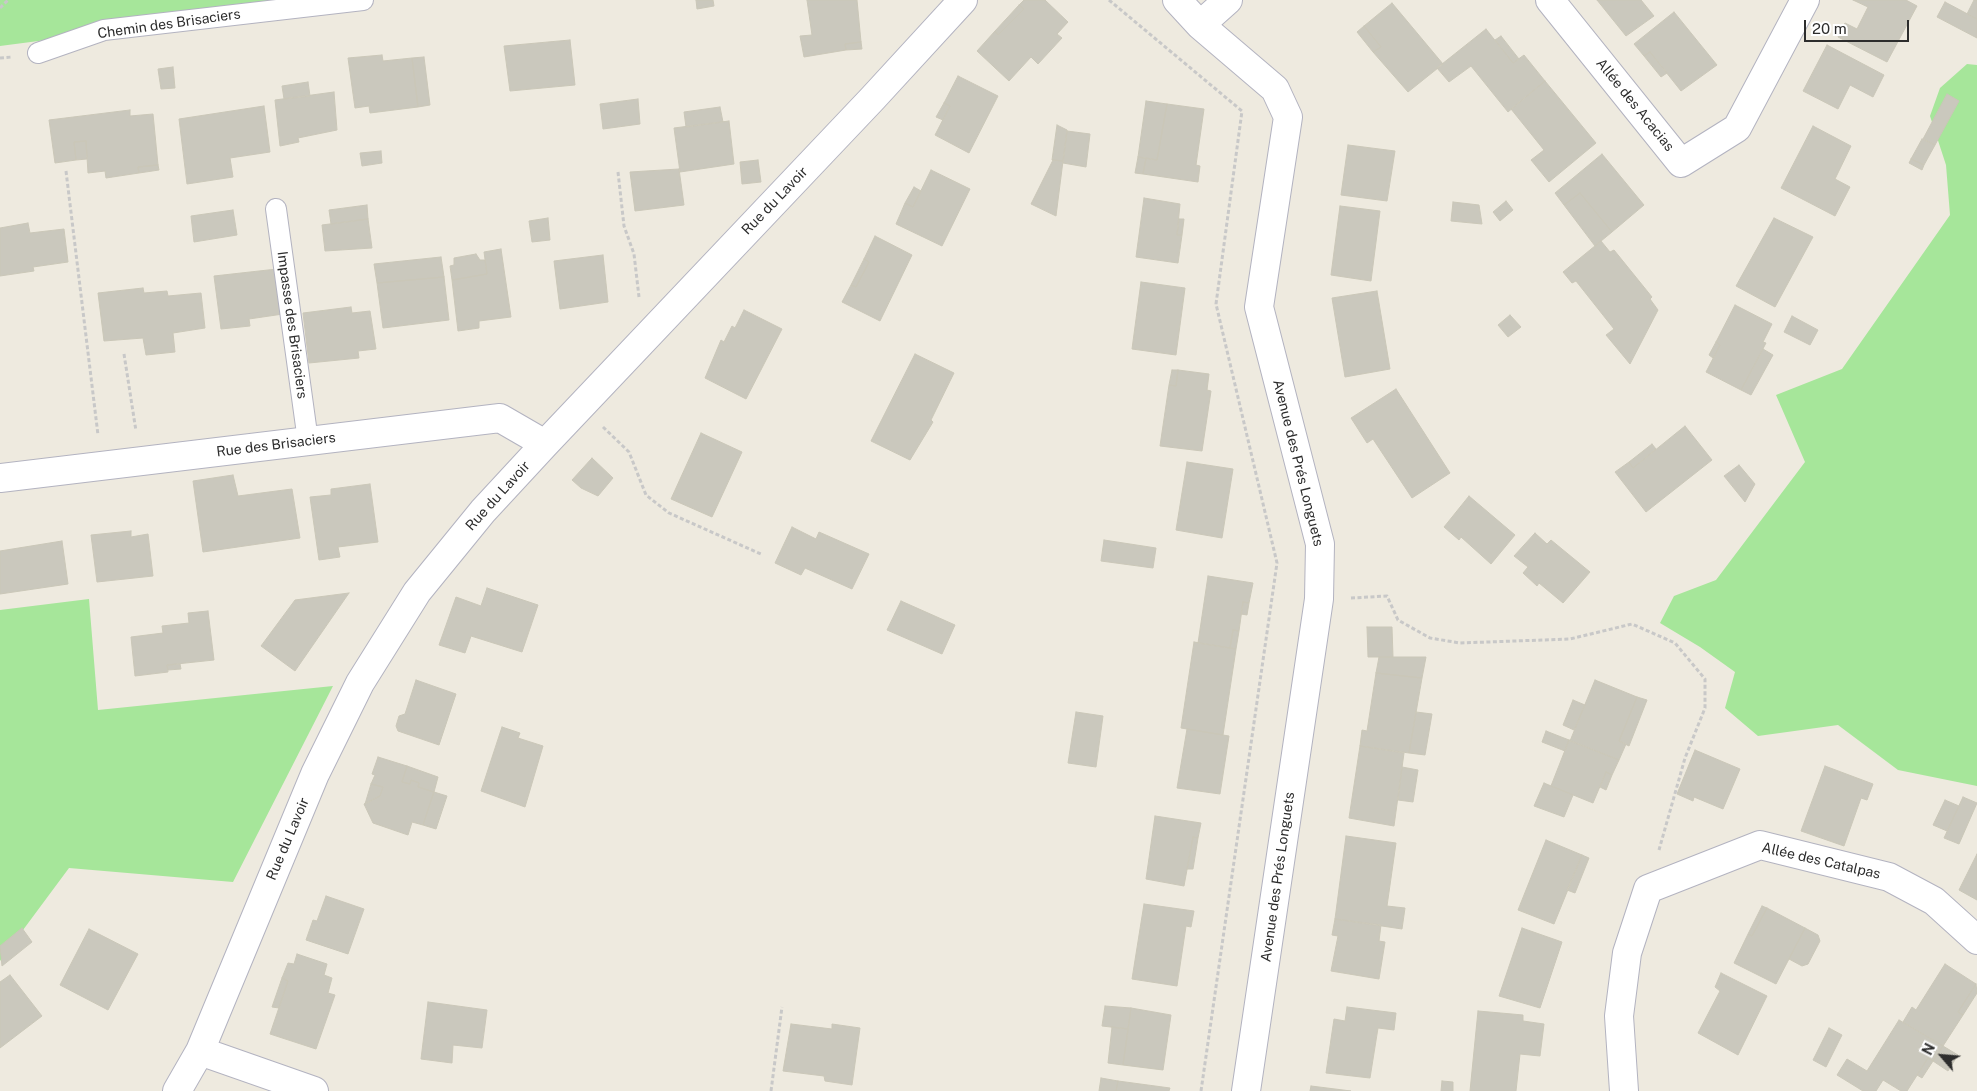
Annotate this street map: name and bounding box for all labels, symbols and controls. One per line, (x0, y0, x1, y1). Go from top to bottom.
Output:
street label: Chemin des Brisaciers (96, 6, 242, 42)
scale bar (1807, 10, 1912, 42)
text: 20 m (1812, 20, 1847, 37)
street label: Allée des Acacias (1592, 55, 1678, 155)
street label: Rue du Lavoir (738, 164, 812, 238)
street label: Impasse des Brisaciers (273, 250, 311, 400)
street label: Avenue des Prés Longuets (1269, 378, 1327, 548)
street label: Rue des Brisaciers (215, 429, 337, 461)
street label: Rue du Lavoir (462, 458, 534, 534)
street label: Avenue des Prés Longuets (1258, 791, 1298, 963)
street label: Rue du Lavoir (263, 795, 313, 883)
street label: Allée des Catalpas (1760, 839, 1882, 883)
north arrow (1917, 1031, 1967, 1081)
text: N (1919, 1041, 1938, 1058)

